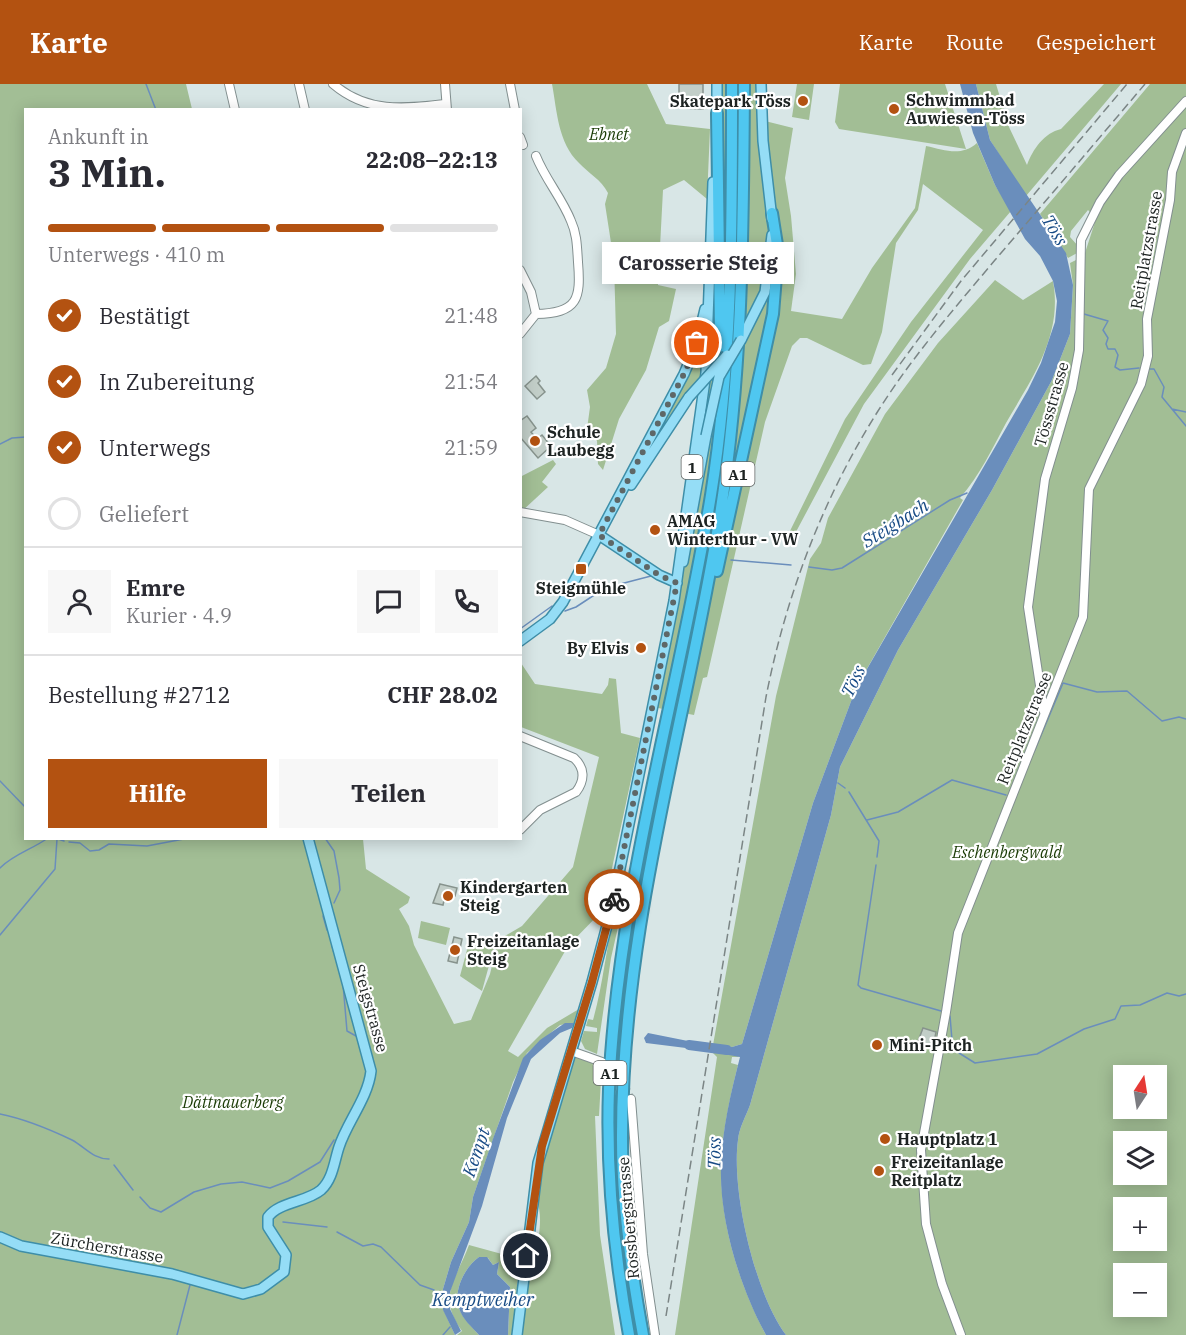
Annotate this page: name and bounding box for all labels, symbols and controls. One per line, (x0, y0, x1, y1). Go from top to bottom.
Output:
text: Karte (30, 24, 108, 61)
text: Karte (859, 28, 913, 56)
text: Route (946, 28, 1003, 56)
text: Gespeichert (1036, 28, 1156, 56)
place label: Schwimmbad Auwiesen-Töss (906, 90, 1025, 128)
place label: Skatepark Töss (670, 91, 791, 111)
marker: Skatepark Töss (796, 94, 810, 108)
marker: Schwimmbad Auwiesen-Töss (887, 102, 901, 116)
text: Ankunft in (48, 123, 149, 150)
park label: Ebnet (588, 124, 630, 144)
text: 22:08–22:13 (366, 145, 498, 174)
text: 3 Min. (48, 147, 166, 198)
street label: Reitplatzstrasse (1126, 189, 1166, 311)
water label: Töss (1037, 210, 1073, 250)
text: Unterwegs · 410 m (48, 241, 225, 268)
callout: Carosserie Steig (601, 241, 793, 283)
text: Carosserie Steig (618, 249, 778, 276)
icon: check (48, 299, 81, 332)
text: Bestätigt (99, 301, 190, 330)
text: 21:48 (444, 302, 498, 329)
pin (671, 317, 722, 368)
icon: bag (680, 326, 713, 359)
street label: Tössstrasse (1029, 359, 1073, 449)
icon: check (48, 365, 81, 398)
text: In Zubereitung (99, 367, 254, 396)
text: 21:54 (444, 368, 498, 395)
place label: Schule Laubegg (547, 422, 615, 460)
icon: check (48, 431, 81, 464)
text: Unterwegs (99, 433, 211, 462)
text: 21:59 (444, 434, 498, 461)
marker: Schule Laubegg (528, 434, 542, 448)
road number: 1 (682, 455, 702, 479)
road number: A1 (722, 462, 754, 486)
water label: Steigbach (856, 493, 933, 553)
text: Geliefert (99, 499, 189, 528)
place label: AMAG Winterthur - VW (667, 511, 799, 549)
marker: AMAG Winterthur - VW (648, 523, 662, 537)
marker: Steigmühle (574, 562, 588, 576)
button: person (48, 570, 111, 633)
button: chat (357, 570, 420, 633)
button: phone (435, 570, 498, 633)
text: Emre (126, 573, 185, 602)
place label: Steigmühle (536, 578, 626, 598)
text: Kurier · 4.9 (126, 602, 232, 629)
place label: By Elvis (567, 638, 629, 658)
marker: By Elvis (634, 641, 648, 655)
water label: Töss (836, 661, 871, 701)
street label: Reitplatzstrasse (992, 669, 1056, 787)
text: Bestellung #2712 (48, 680, 231, 709)
text: CHF 28.02 (387, 680, 498, 709)
button: Hilfe (48, 759, 267, 828)
button: Teilen (279, 759, 498, 828)
park label: Eschenbergwald (951, 842, 1062, 862)
courier (584, 869, 644, 929)
place label: Kindergarten Steig (460, 877, 568, 915)
icon: bike (598, 883, 631, 916)
marker: Kindergarten Steig (441, 889, 455, 903)
place label: Freizeitanlage Steig (467, 931, 580, 969)
marker: Freizeitanlage Steig (448, 943, 462, 957)
street label: Steigstrasse (349, 962, 393, 1054)
place label: Mini-Pitch (889, 1035, 972, 1055)
marker: Mini-Pitch (870, 1038, 884, 1052)
road number: A1 (594, 1061, 626, 1085)
north arrow (1113, 1065, 1167, 1119)
map controls (1113, 1065, 1167, 1317)
park label: Dättnauerberg (181, 1092, 284, 1112)
water label: Kempt (457, 1124, 495, 1181)
place label: Hauptplatz 1 (897, 1129, 998, 1149)
button: layers (1113, 1131, 1167, 1185)
marker: Hauptplatz 1 (878, 1132, 892, 1146)
water label: Töss (702, 1136, 726, 1169)
place label: Freizeitanlage Reitplatz (891, 1152, 1004, 1190)
street label: Rossbergstrasse (613, 1156, 643, 1280)
marker: Freizeitanlage Reitplatz (872, 1164, 886, 1178)
button: + (1113, 1197, 1167, 1251)
street label: Zürcherstrasse (49, 1227, 165, 1267)
pin (500, 1230, 551, 1281)
icon: home (509, 1239, 542, 1272)
button: − (1113, 1263, 1167, 1317)
water label: Kemptweiher (431, 1288, 535, 1311)

